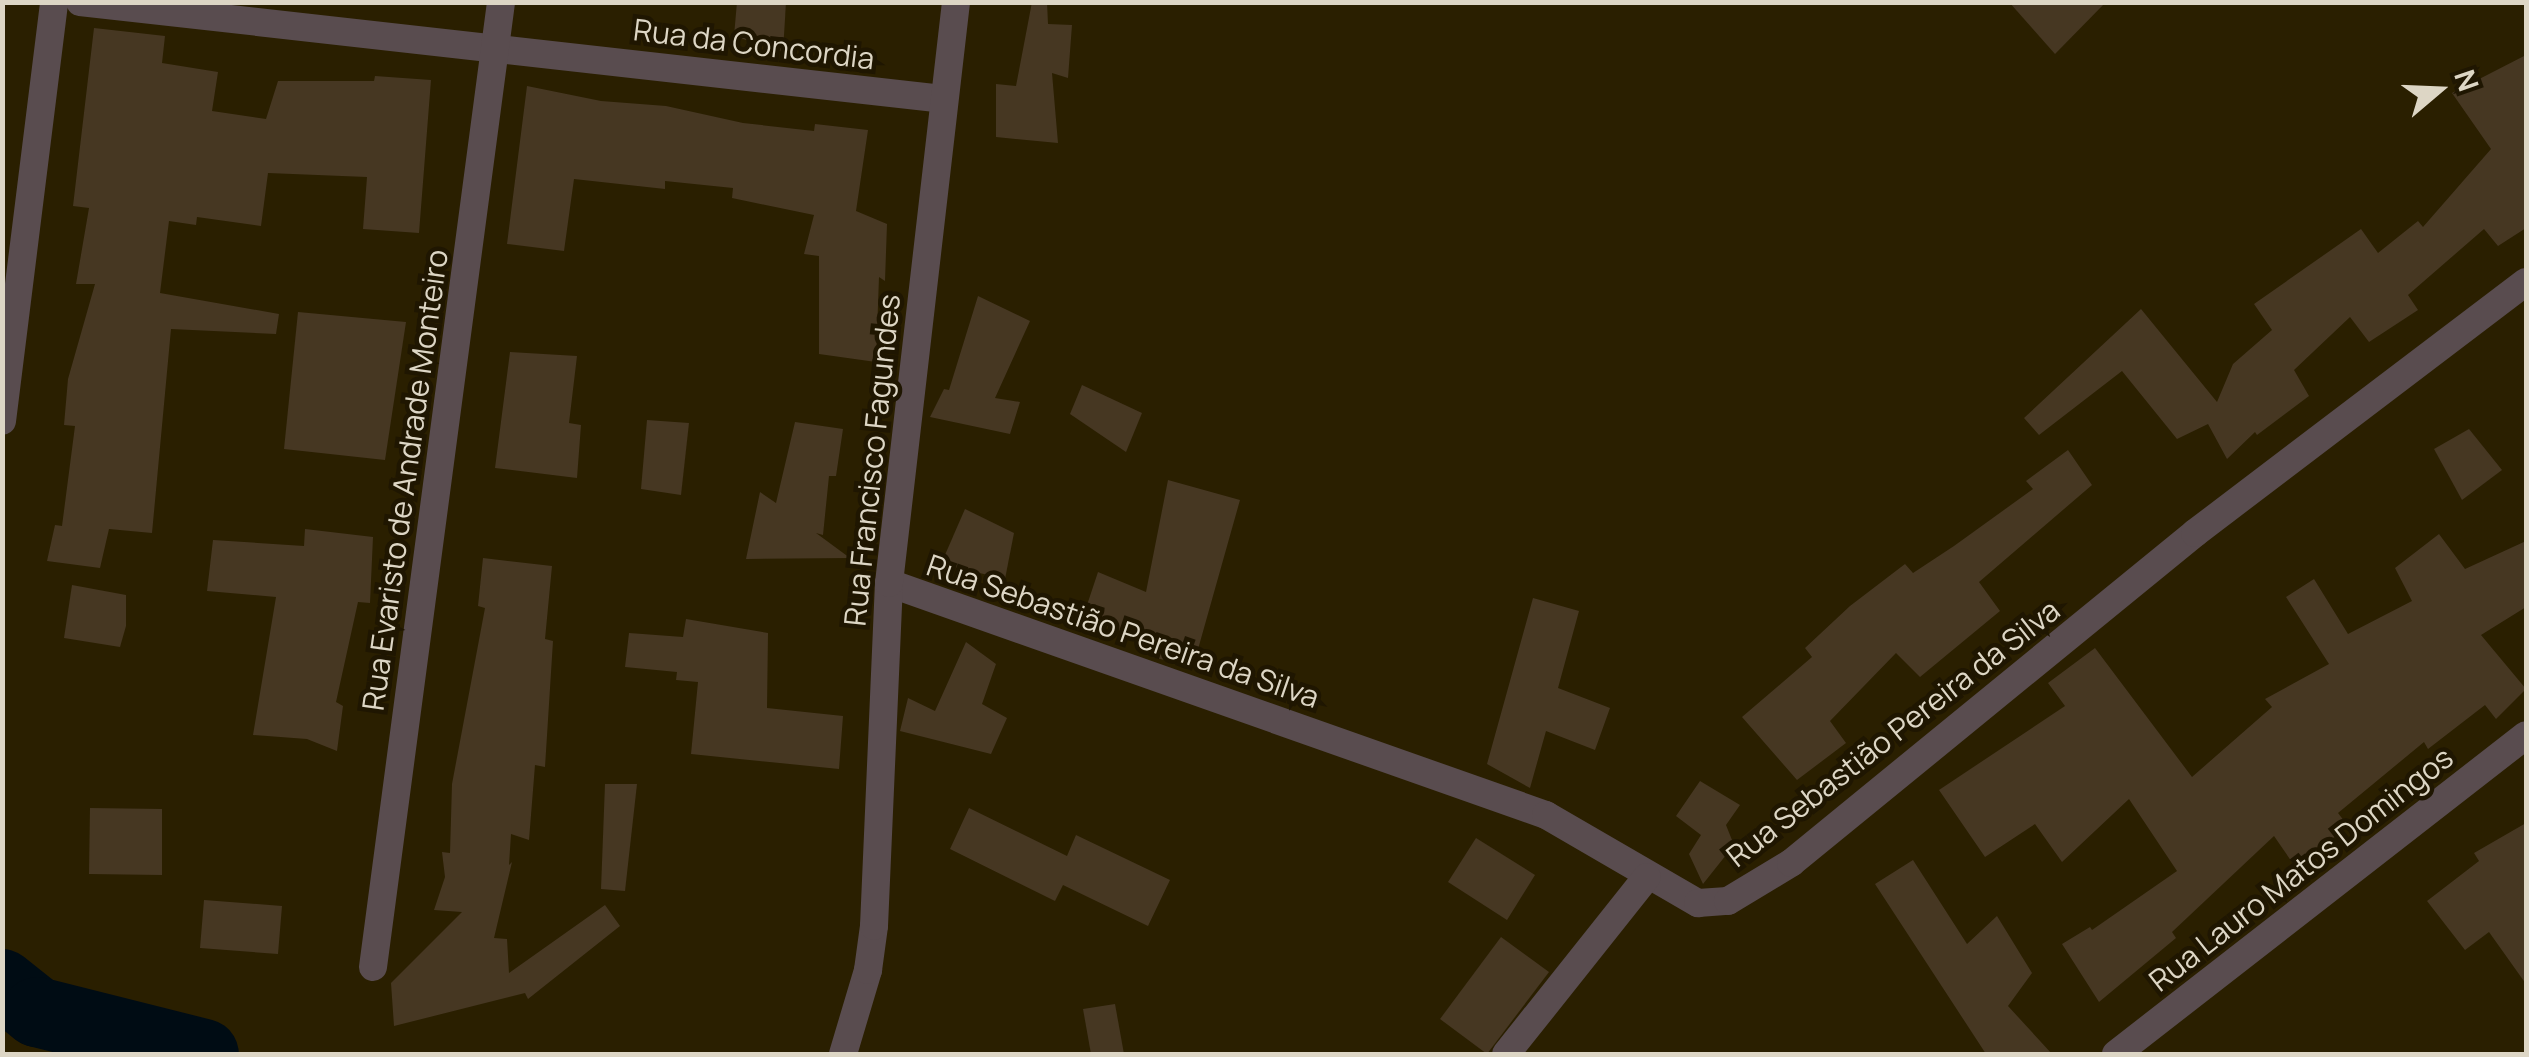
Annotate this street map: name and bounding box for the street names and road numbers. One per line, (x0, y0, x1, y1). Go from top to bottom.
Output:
street label: Rua da Concordia (631, 11, 877, 77)
street label: Rua Evaristo de Andrade Monteiro (355, 247, 455, 713)
street label: Rua Francisco Fagundes (837, 292, 907, 628)
street label: Rua Sebastião Pereira da Silva (922, 547, 1324, 715)
street label: Rua Sebastião Pereira da Silva (1719, 592, 2067, 874)
street label: Rua Lauro Matos Domingos (2142, 739, 2460, 999)

